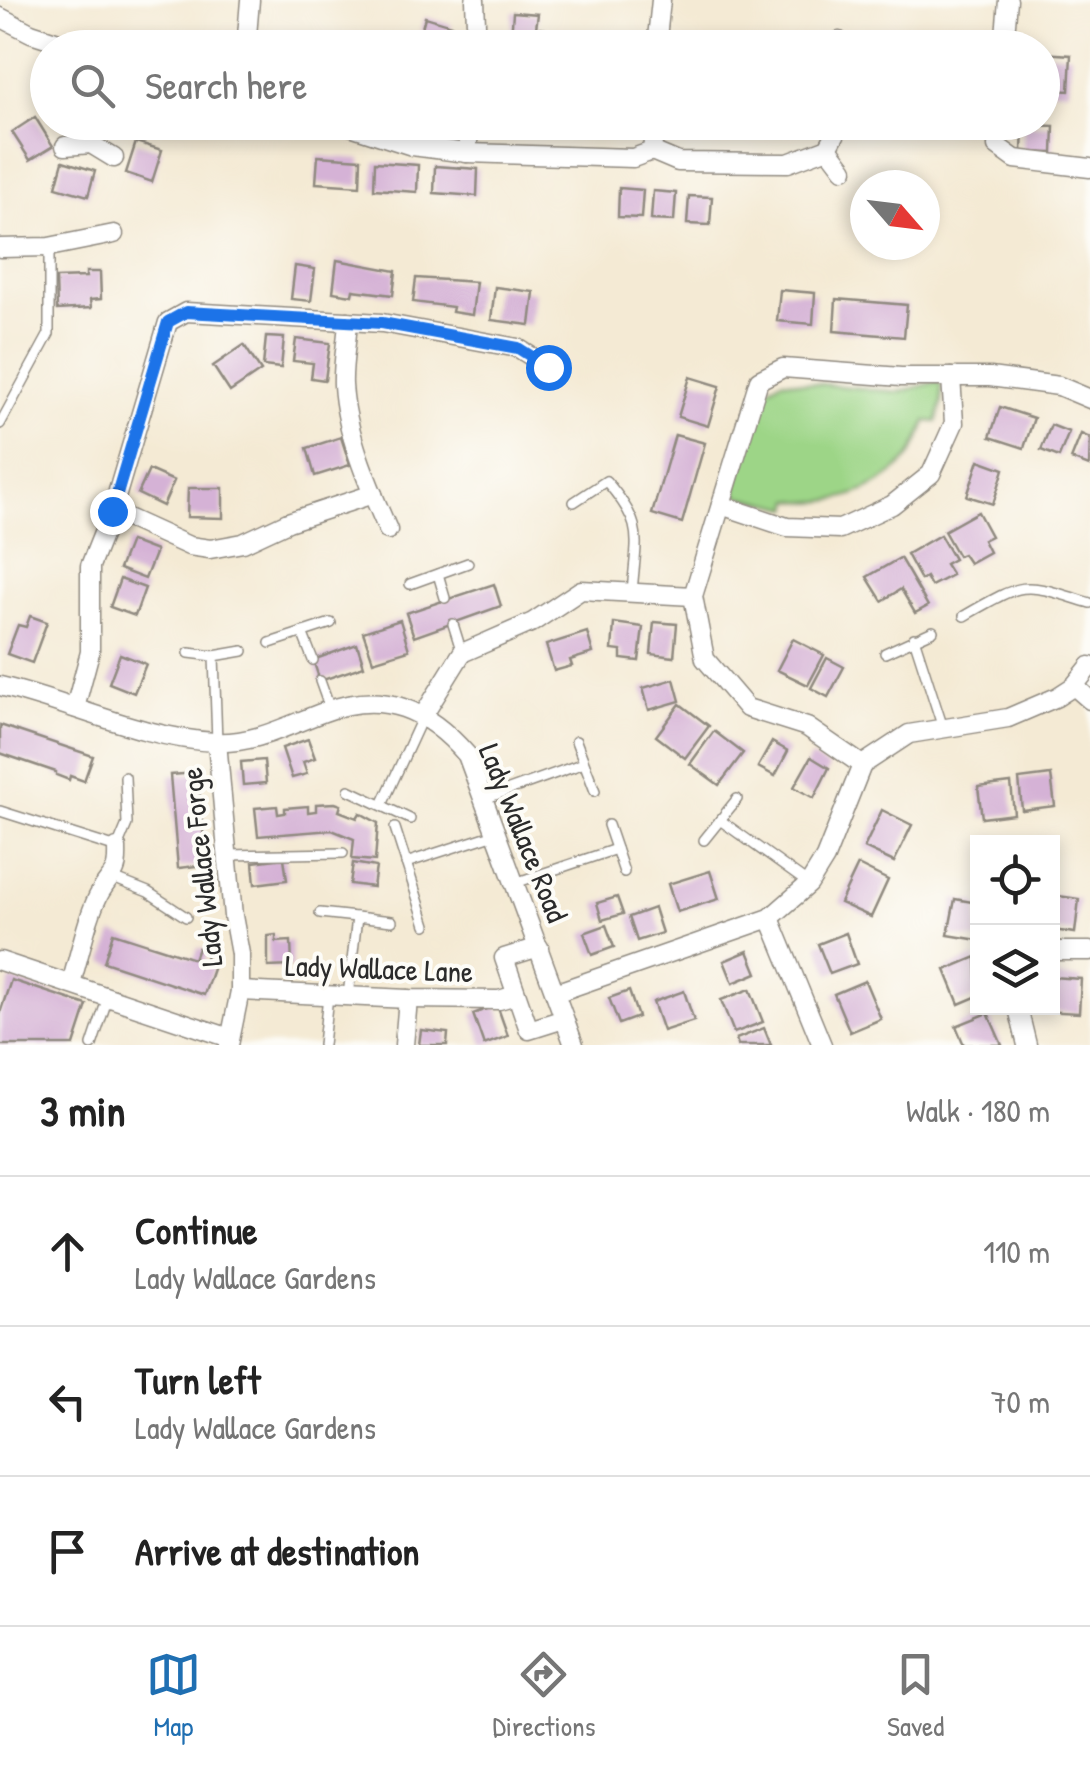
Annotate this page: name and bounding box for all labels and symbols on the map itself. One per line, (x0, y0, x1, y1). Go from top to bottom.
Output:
north arrow (850, 170, 940, 260)
route start (526, 345, 572, 391)
route end (90, 489, 136, 535)
street label: Lady Wallace Road (470, 738, 578, 928)
street label: Lady Wallace Forge (171, 766, 231, 969)
street label: Lady Wallace Lane (284, 945, 474, 991)

